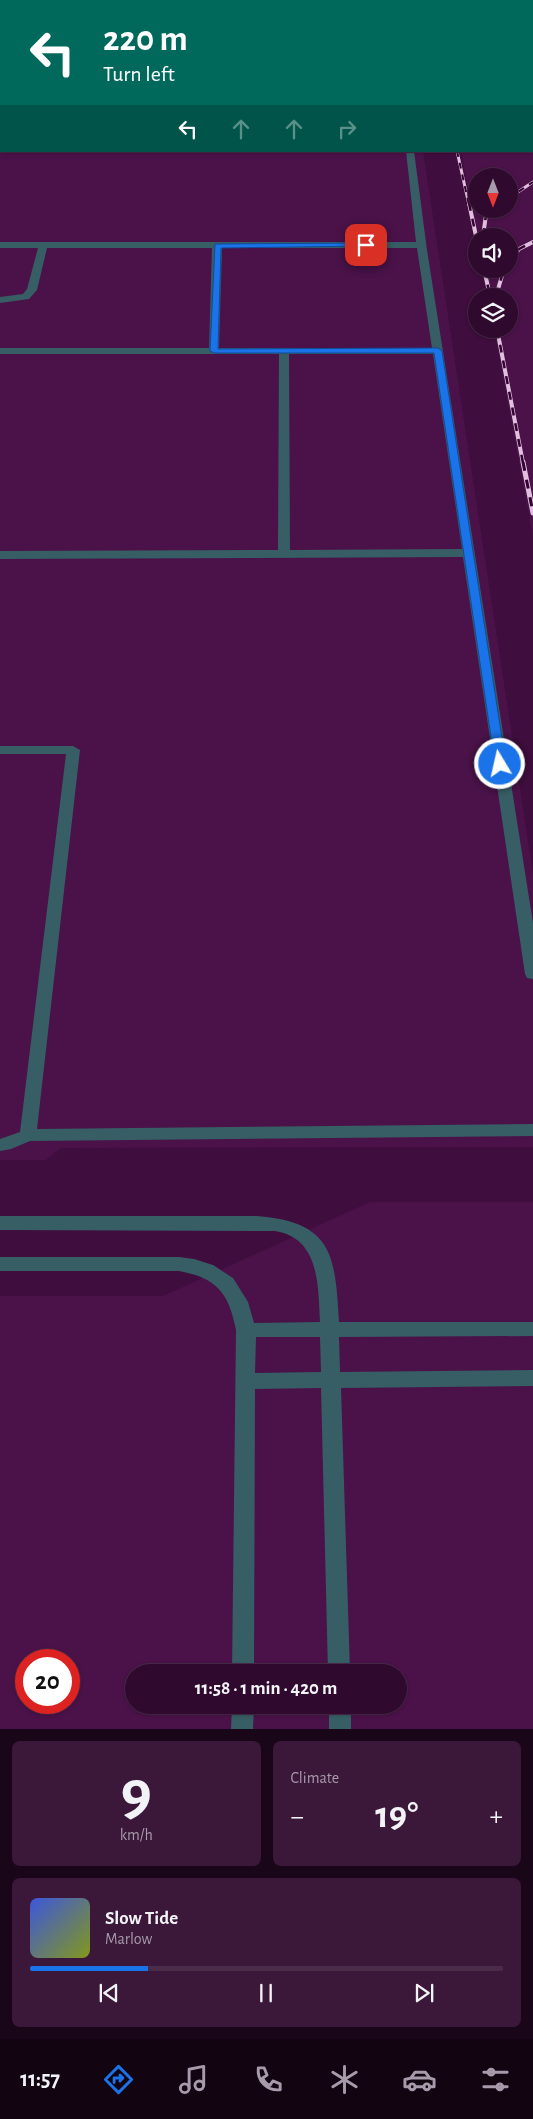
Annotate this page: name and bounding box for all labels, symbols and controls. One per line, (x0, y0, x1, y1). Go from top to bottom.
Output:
icon: left (20, 20, 85, 85)
text: 220 m (103, 22, 188, 57)
text: Turn left (103, 63, 175, 85)
icon: left (174, 115, 202, 143)
icon: ahead (227, 115, 255, 143)
icon: ahead (280, 115, 308, 143)
icon: right (333, 115, 361, 143)
north arrow (468, 168, 518, 218)
map controls (468, 168, 518, 338)
pin (345, 224, 387, 266)
button: sound (468, 228, 518, 278)
icon: arrive (352, 231, 380, 259)
button: layers (468, 288, 518, 338)
position arrow (473, 737, 525, 789)
speed limit sign: 20 (15, 1649, 80, 1714)
text: 11:58 · 1 min · 420 m (195, 1679, 337, 1698)
text: 9 (121, 1761, 152, 1826)
text: Climate (291, 1770, 339, 1786)
text: 19° (375, 1797, 418, 1835)
text: − (291, 1803, 304, 1831)
text: + (490, 1803, 503, 1831)
text: km/h (120, 1827, 153, 1843)
text: Slow Tide (105, 1909, 178, 1928)
text: Marlow (105, 1931, 152, 1947)
icon: previous (95, 1979, 123, 2007)
icon: pause (252, 1979, 280, 2007)
icon: next (410, 1979, 438, 2007)
icon: directions (101, 2062, 136, 2097)
icon: music (176, 2062, 211, 2097)
icon: phone (251, 2062, 286, 2097)
icon: climate (327, 2062, 362, 2097)
icon: car (402, 2062, 437, 2097)
icon: filters (478, 2062, 513, 2097)
text: 11:57 (20, 2068, 60, 2090)

